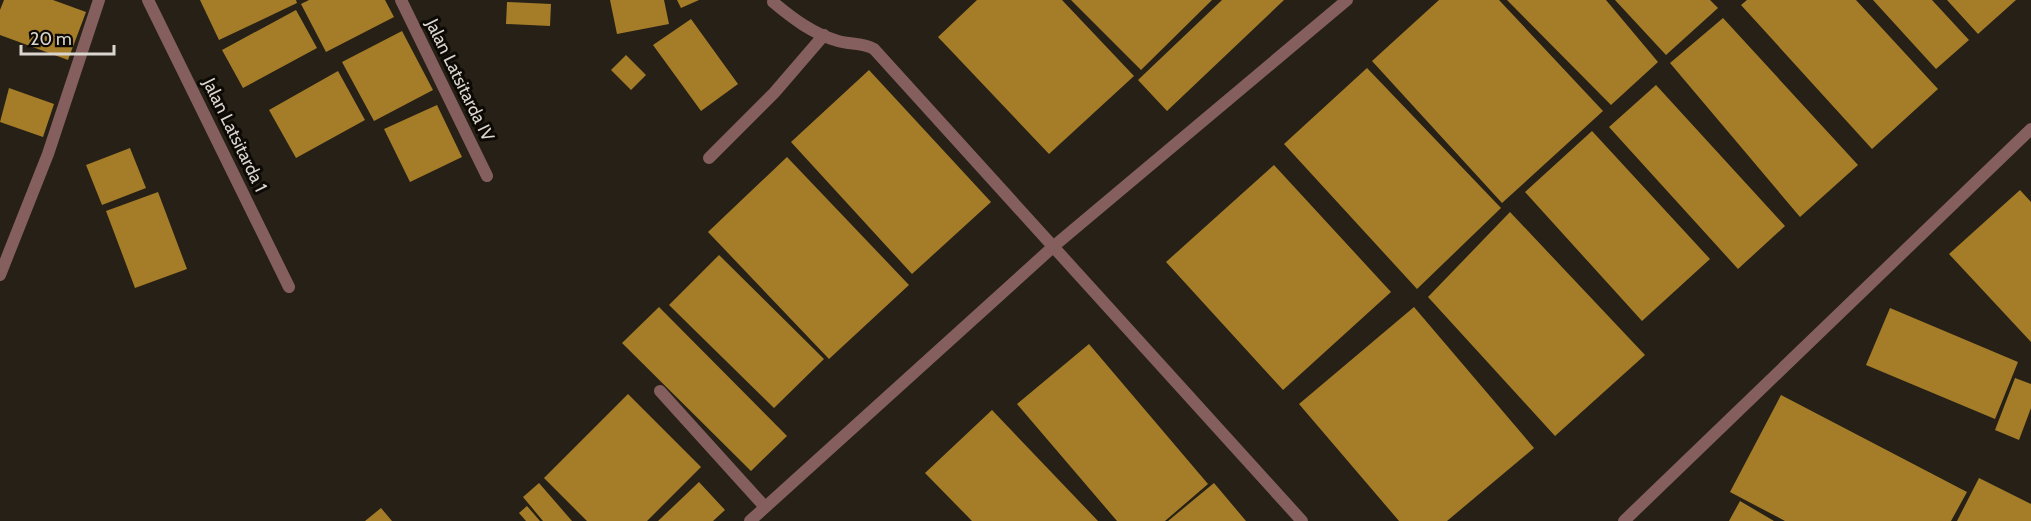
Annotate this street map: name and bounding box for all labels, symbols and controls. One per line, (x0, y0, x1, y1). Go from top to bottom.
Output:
street label: Jalan Latsitarda IV (420, 14, 499, 145)
scale bar (21, 18, 114, 56)
text: 20 m (30, 28, 72, 50)
street label: Jalan Latsitarda 1 (198, 74, 272, 195)

